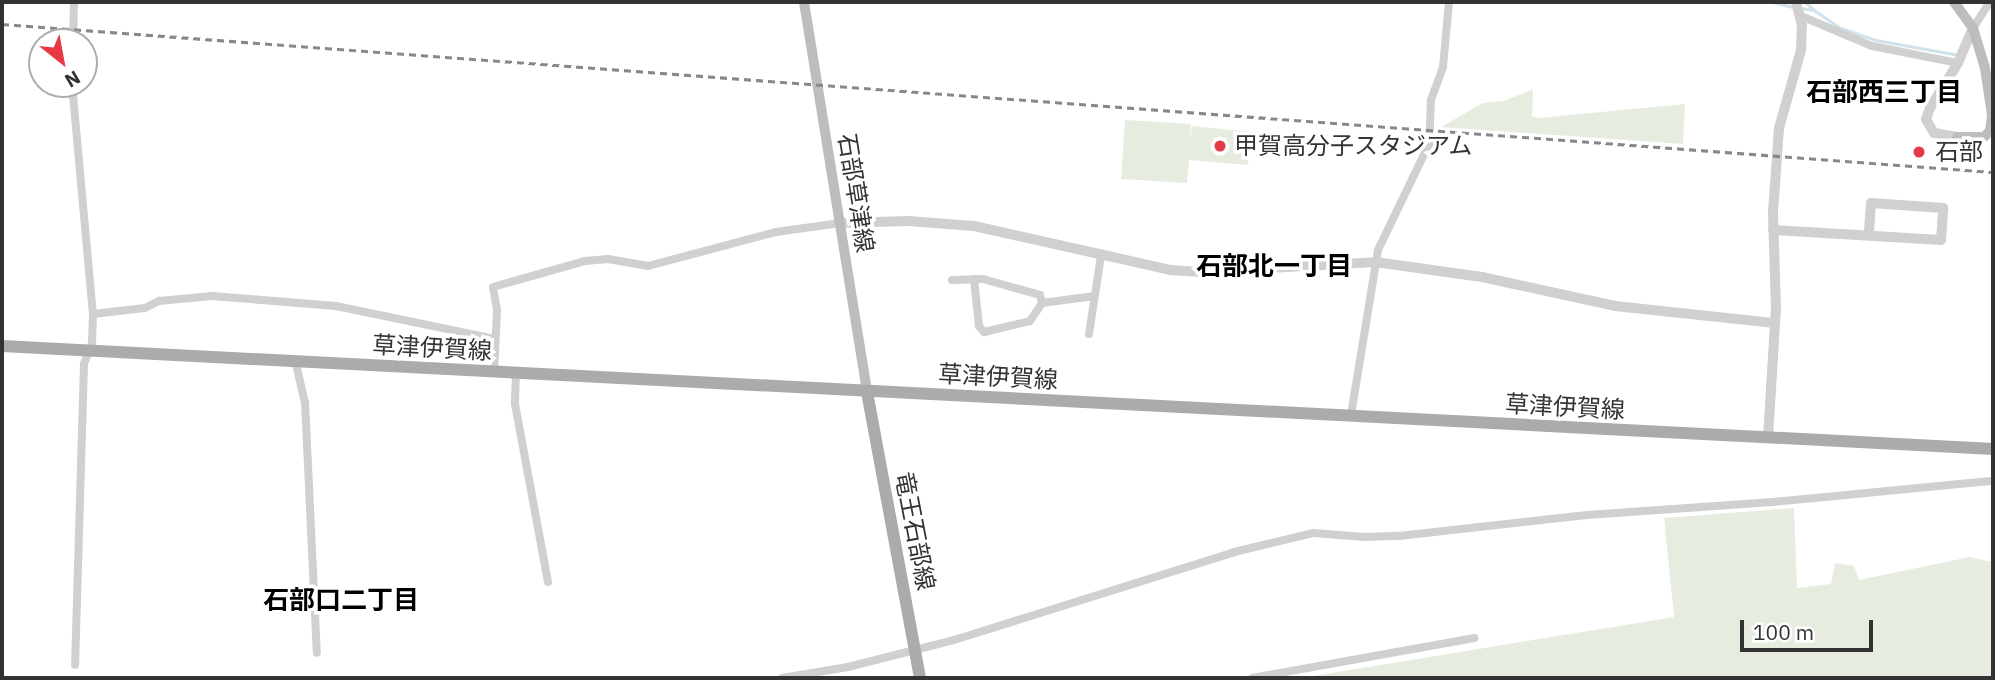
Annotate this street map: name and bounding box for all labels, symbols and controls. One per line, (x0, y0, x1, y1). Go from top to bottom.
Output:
north arrow (28, 28, 98, 98)
text: N (61, 65, 85, 93)
district label: 石部西三丁目 (1806, 76, 1962, 108)
street label: 石部草津線 (832, 131, 880, 255)
place label: 甲賀高分子スタジアム (1234, 132, 1474, 160)
marker: 甲賀高分子スタジアム (1212, 138, 1228, 154)
place label: 石部 (1935, 138, 1983, 166)
marker: 石部 (1909, 142, 1929, 162)
district label: 石部北一丁目 (1196, 250, 1352, 282)
street label: 草津伊賀線 (371, 330, 493, 366)
street label: 草津伊賀線 (937, 359, 1059, 395)
street label: 草津伊賀線 (1504, 389, 1626, 425)
street label: 竜王石部線 (889, 469, 941, 593)
district label: 石部口二丁目 (263, 584, 419, 616)
scale bar (1743, 606, 1876, 650)
text: 100 m (1753, 618, 1814, 646)

